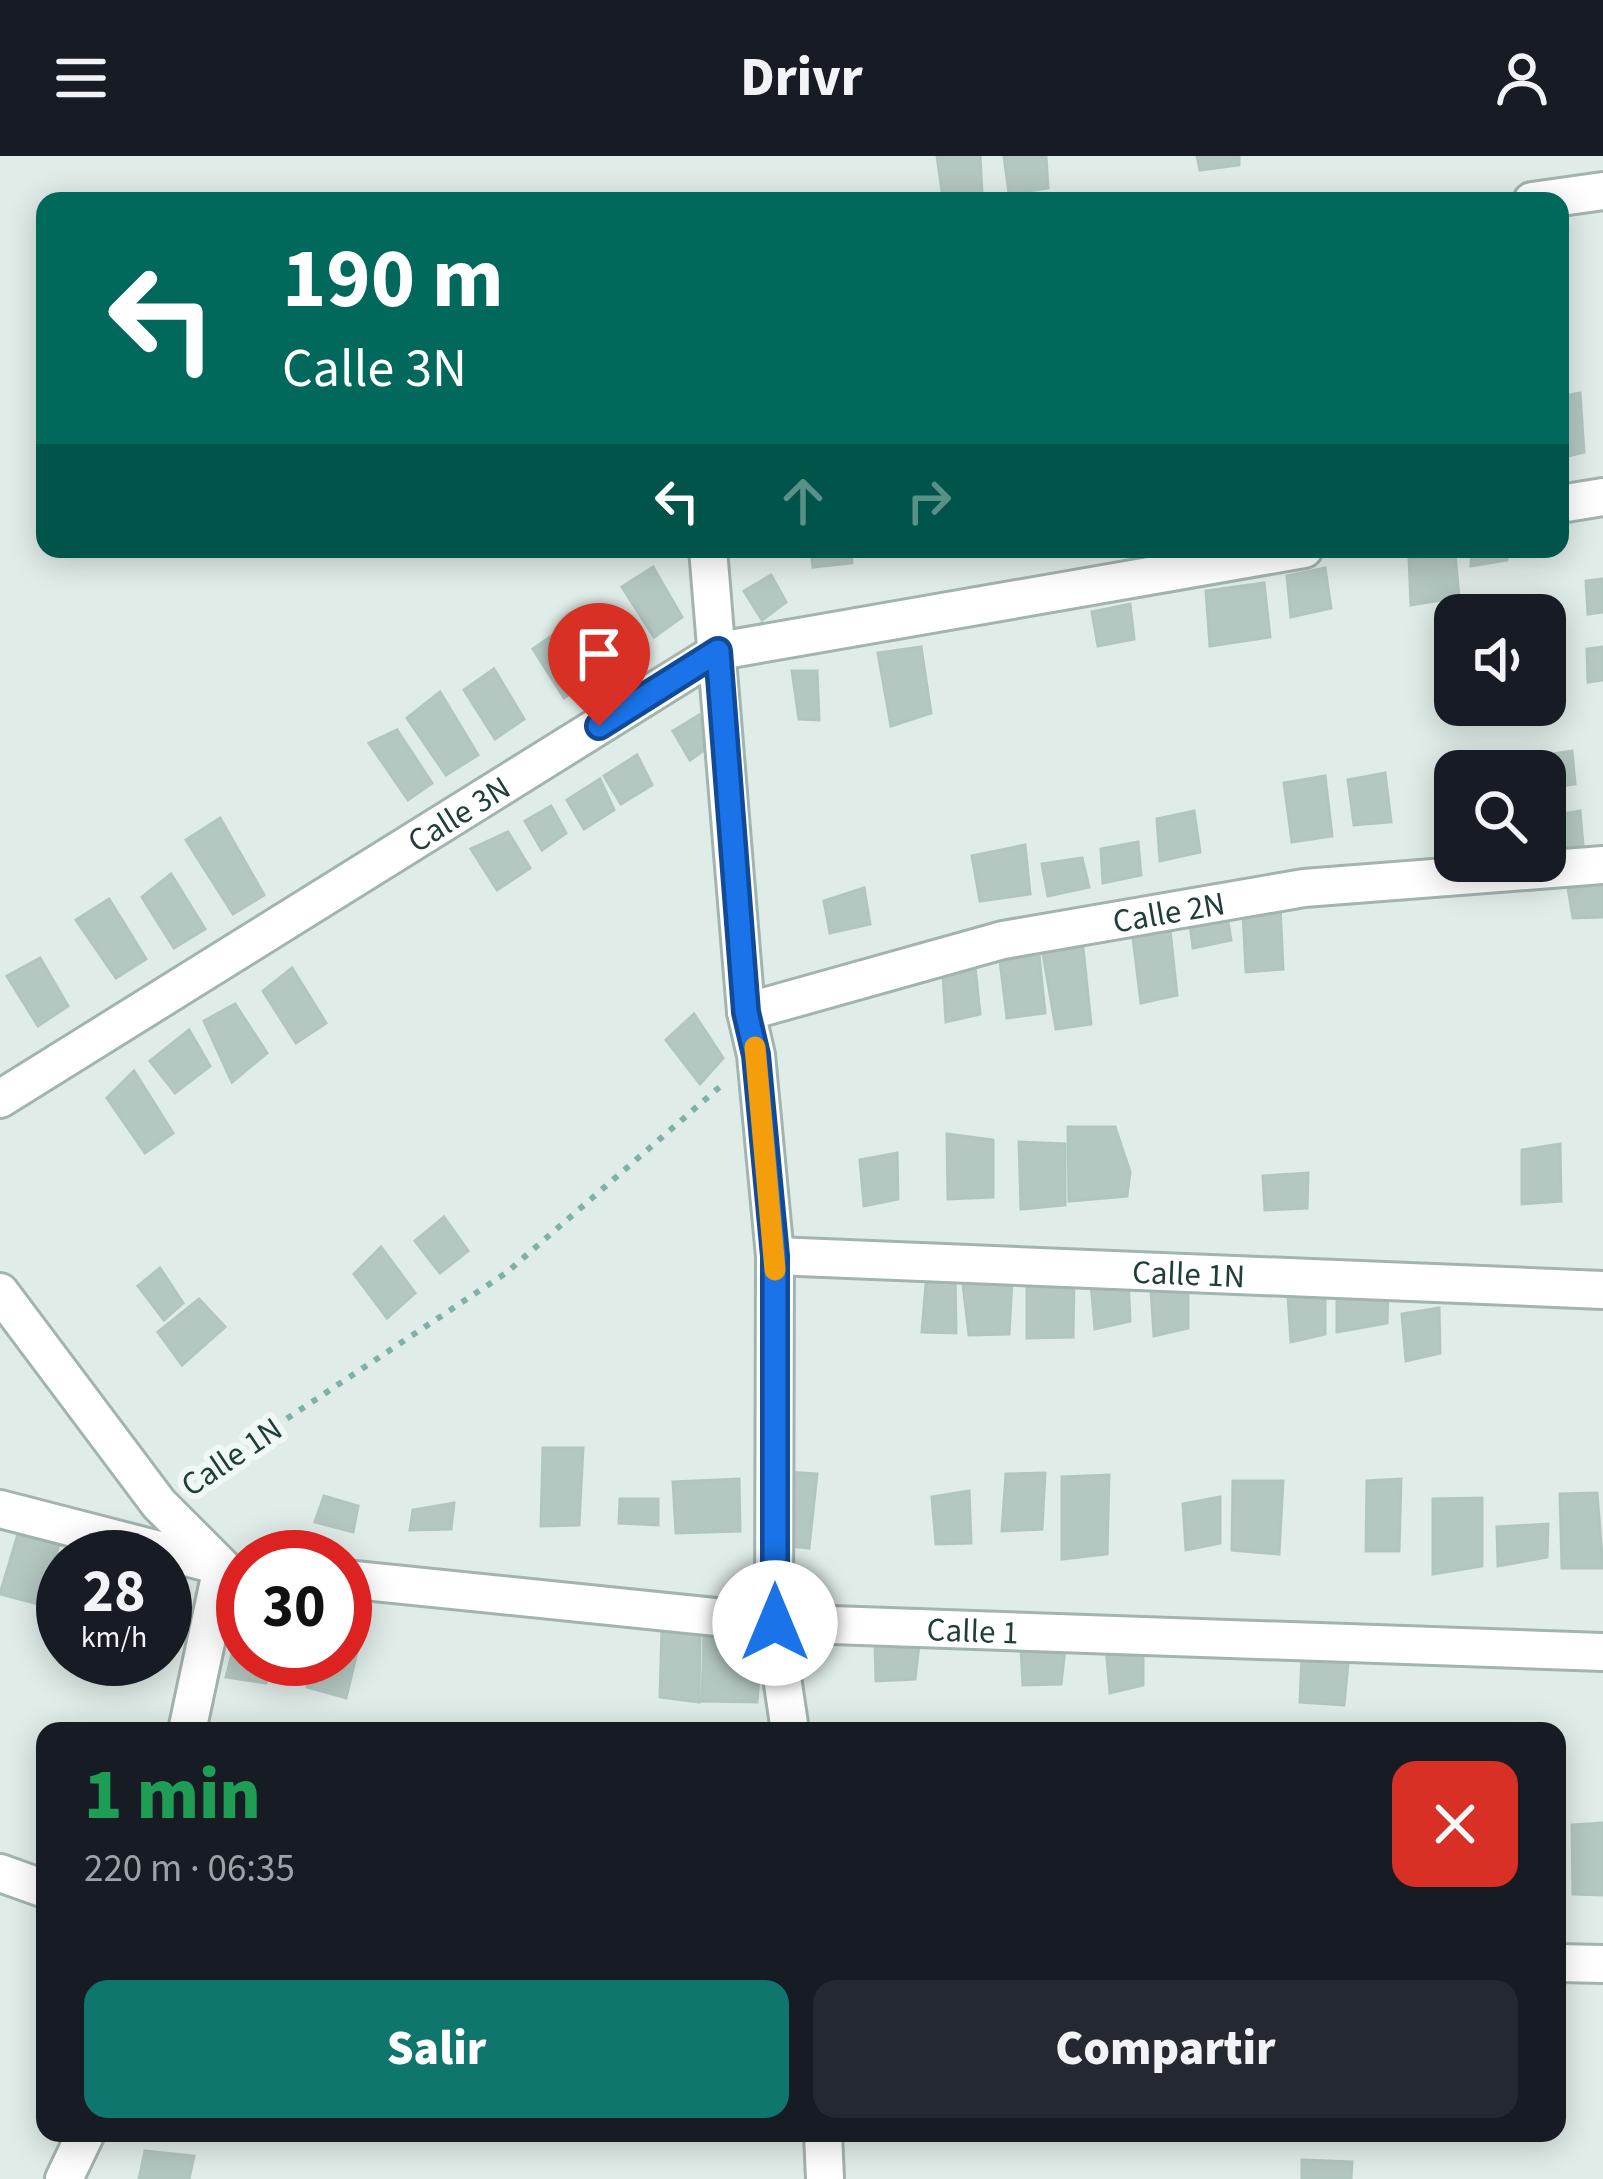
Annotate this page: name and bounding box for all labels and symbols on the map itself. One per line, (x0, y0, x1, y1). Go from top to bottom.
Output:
pin (548, 603, 650, 726)
street label: Calle 3N (399, 765, 520, 865)
street label: Calle 2N (1109, 880, 1229, 946)
street label: Calle 1N (1131, 1249, 1246, 1300)
street label: Calle 1N (172, 1406, 292, 1508)
speed limit sign: 30 (216, 1530, 372, 1686)
position arrow (712, 1560, 838, 1686)
street label: Calle 1 (926, 1606, 1019, 1657)

